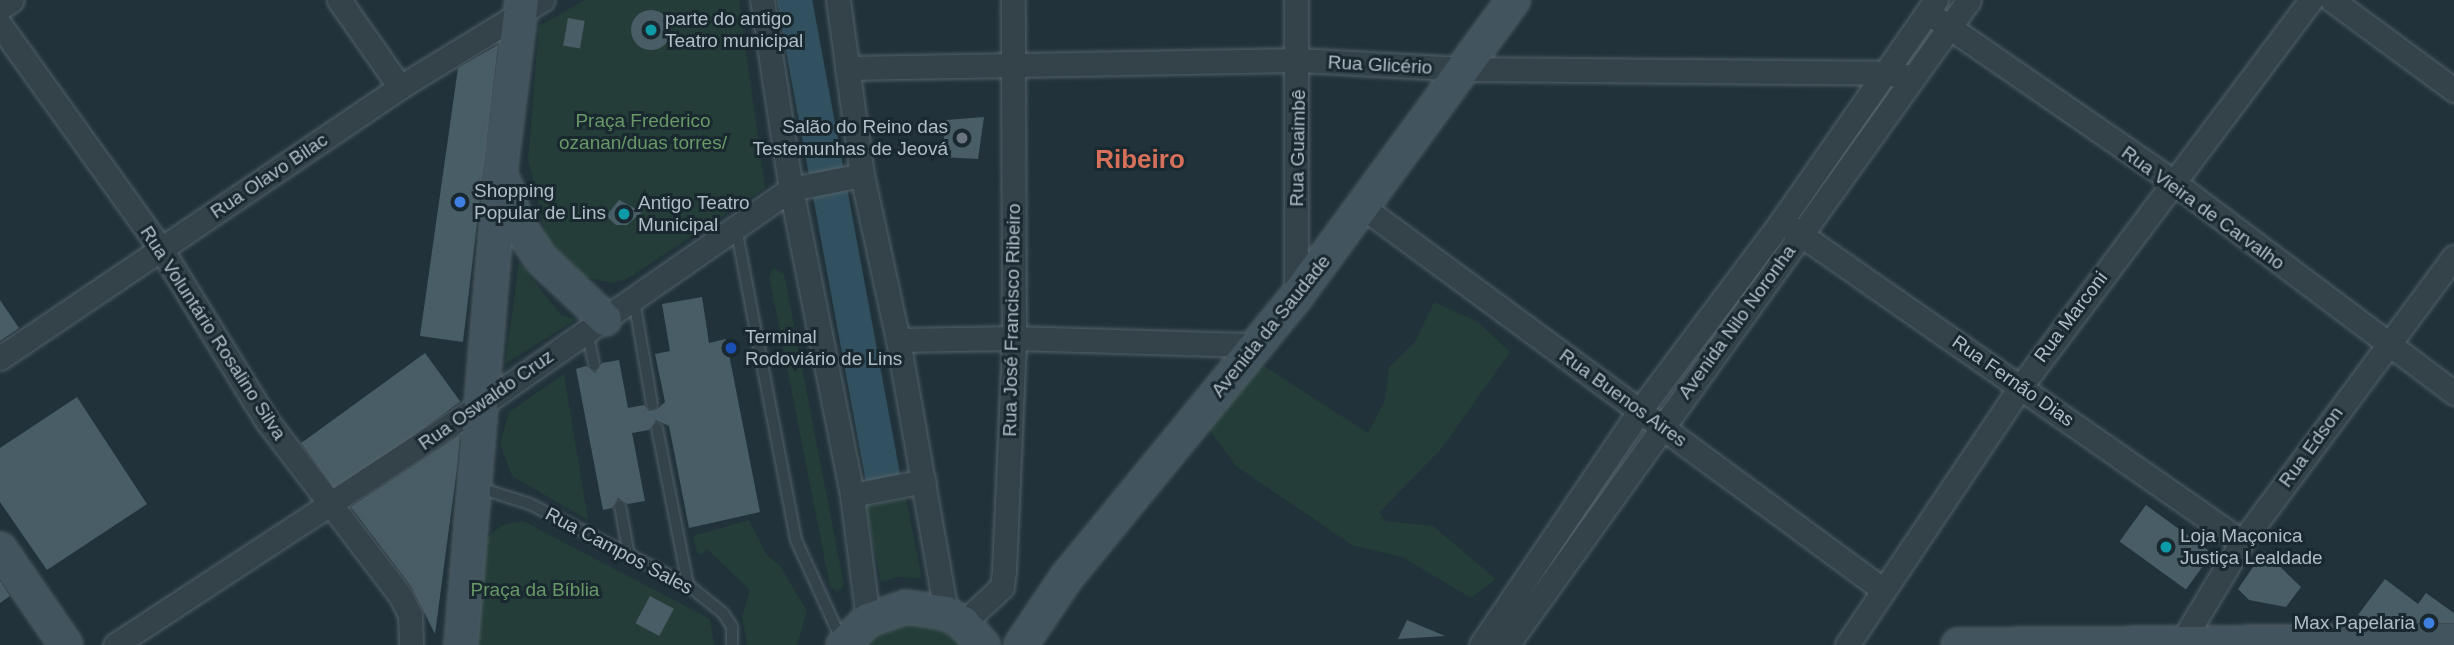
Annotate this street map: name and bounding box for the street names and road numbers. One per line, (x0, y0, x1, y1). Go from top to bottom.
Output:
street label: Rua Glicério (1327, 51, 1433, 79)
street label: Rua Guaimbê (1286, 89, 1310, 207)
street label: Rua Olavo Bilac (206, 128, 332, 224)
street label: Rua Vieira de Carvalho (2117, 141, 2289, 275)
street label: Rua José Francisco Ribeiro (999, 203, 1025, 437)
street label: Rua Voluntário Rosalino Silva (135, 222, 291, 444)
street label: Avenida Nilo Noronha (1674, 241, 1800, 403)
street label: Avenida da Saudade (1207, 250, 1335, 402)
street label: Rua Marconi (2029, 267, 2113, 367)
street label: Rua Fernão Dias (1948, 330, 2078, 432)
street label: Rua Buenos Aires (1554, 344, 1692, 452)
street label: Rua Oswaldo Cruz (414, 345, 558, 455)
street label: Rua Edson (2274, 402, 2348, 492)
street label: Rua Campos Sales (541, 503, 697, 599)

